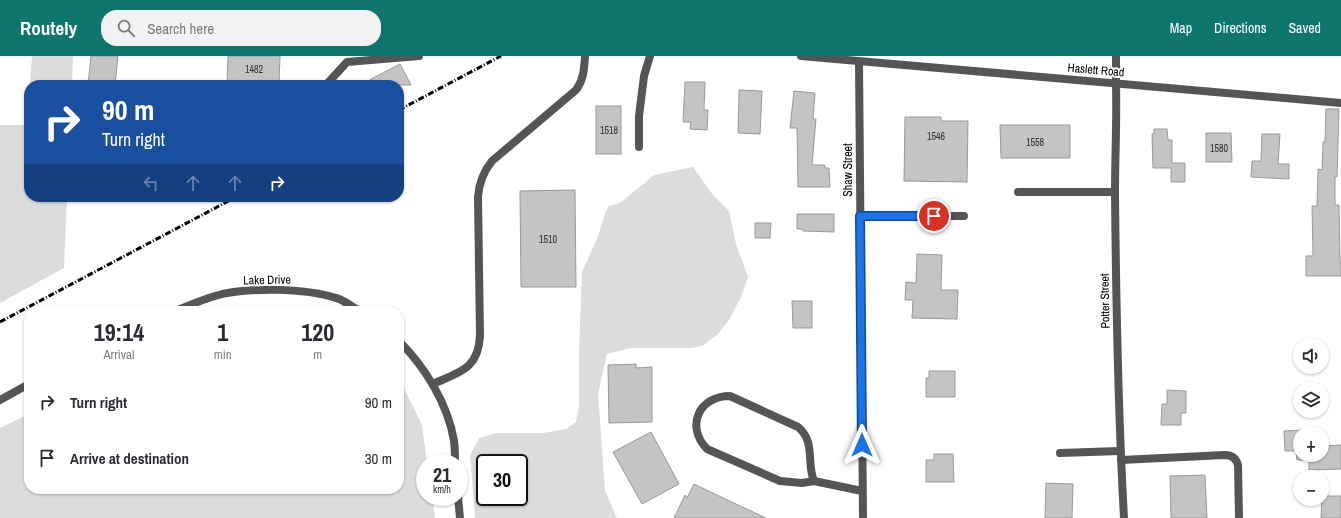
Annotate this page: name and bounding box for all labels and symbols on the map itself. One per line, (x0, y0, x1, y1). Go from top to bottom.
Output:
street label: Haslett Road (1067, 60, 1125, 80)
house number: 1482 (245, 63, 264, 76)
house number: 1518 (600, 124, 619, 137)
house number: 1546 (927, 130, 946, 143)
house number: 1558 (1026, 136, 1045, 149)
house number: 1580 (1210, 142, 1229, 155)
street label: Shaw Street (840, 143, 856, 197)
pin (917, 199, 951, 233)
house number: 1510 (539, 233, 558, 246)
street label: Lake Drive (243, 272, 291, 288)
street label: Potter Street (1097, 273, 1113, 329)
position arrow (841, 424, 883, 466)
speed limit sign: 30 (476, 454, 528, 506)

